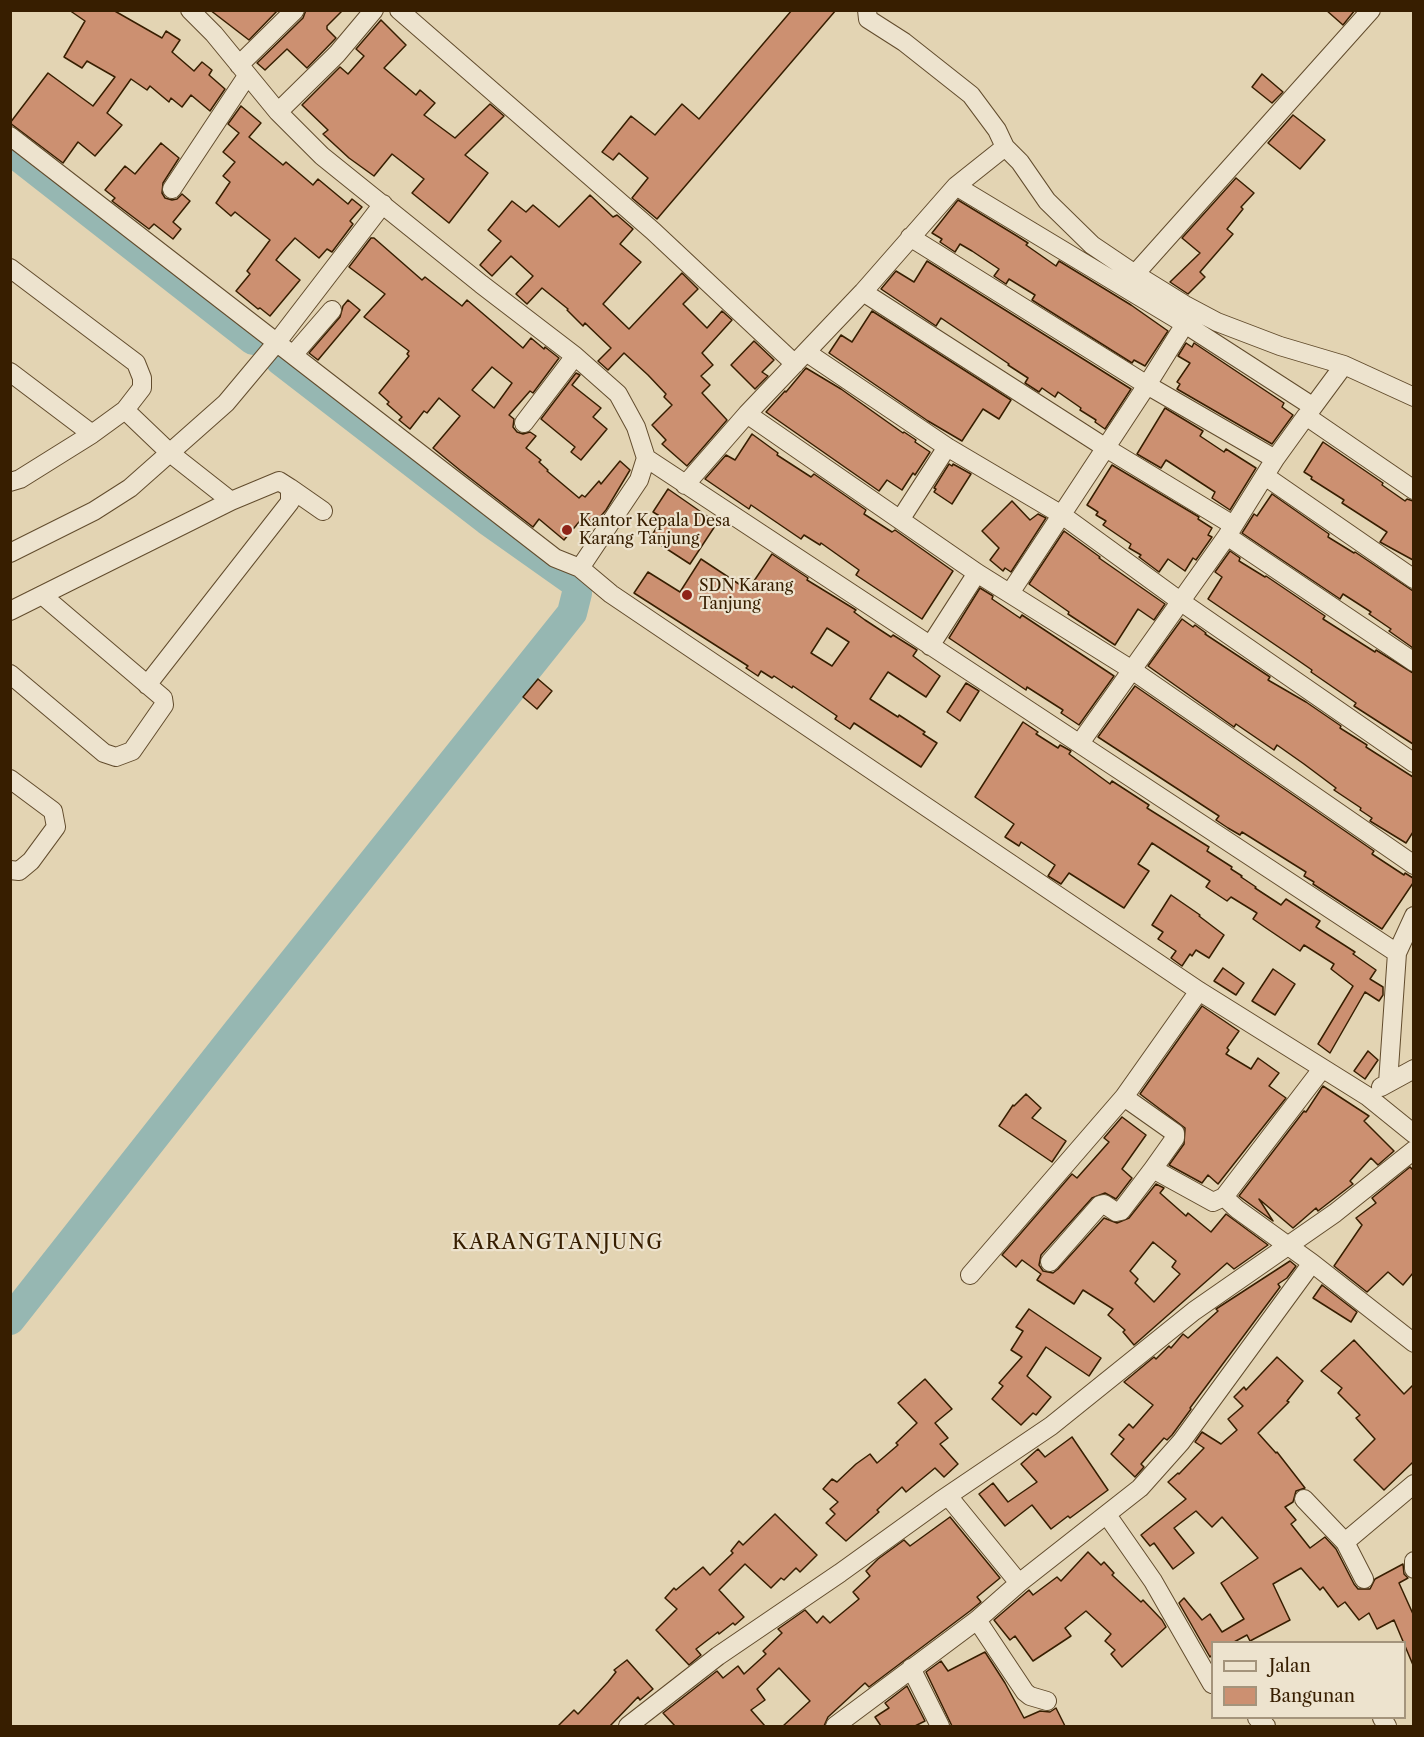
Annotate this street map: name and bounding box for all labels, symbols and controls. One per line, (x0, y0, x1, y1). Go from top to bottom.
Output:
place label: Kantor Kepala Desa Karang Tanjung (579, 511, 730, 549)
marker: Kantor Kepala Desa Karang Tanjung (560, 523, 574, 537)
place label: SDN Karang Tanjung (699, 576, 793, 614)
marker: SDN Karang Tanjung (680, 588, 694, 602)
district label: KARANGTANJUNG (452, 1231, 664, 1255)
legend (1211, 1641, 1406, 1719)
text: Jalan (1269, 1655, 1311, 1677)
text: Bangunan (1269, 1685, 1355, 1707)

